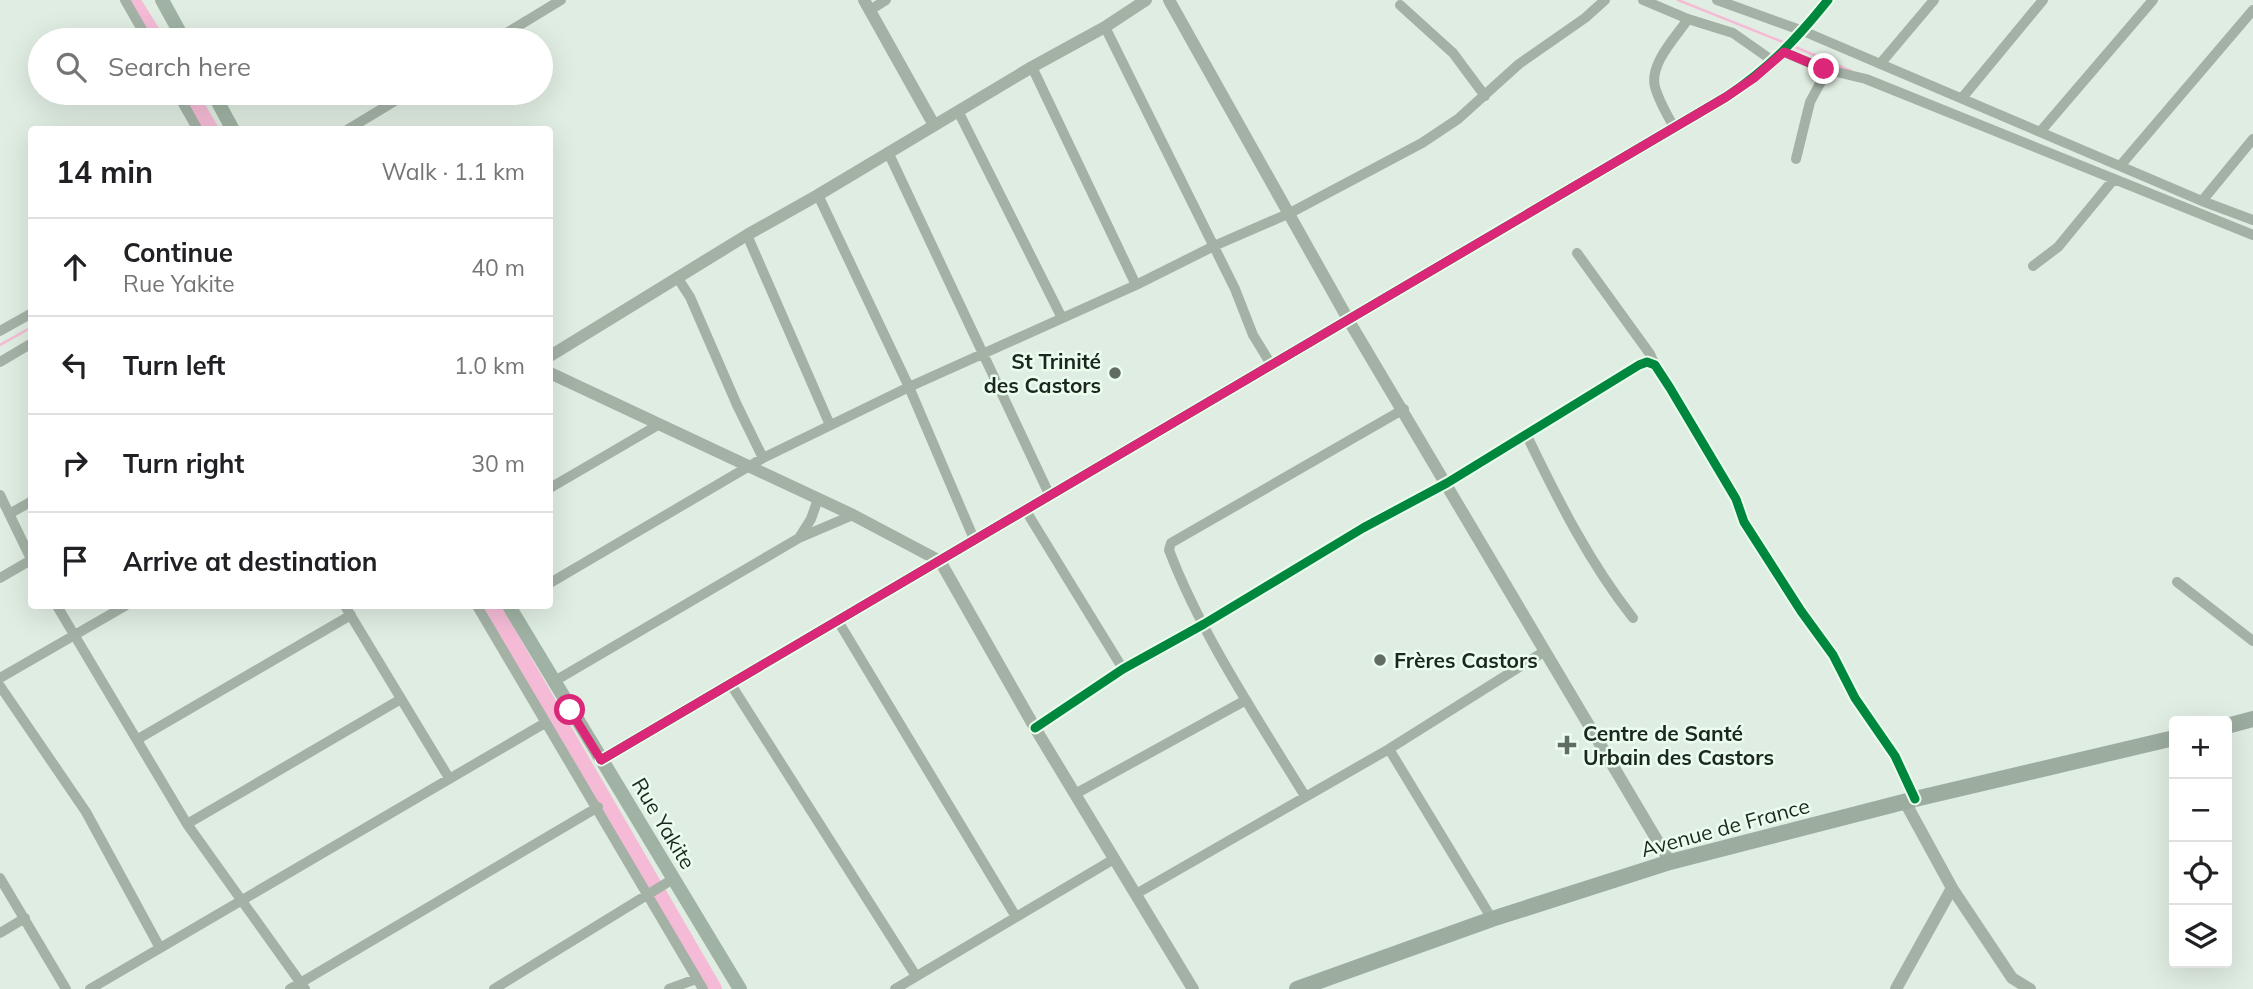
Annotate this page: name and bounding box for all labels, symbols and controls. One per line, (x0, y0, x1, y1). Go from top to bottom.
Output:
search box (28, 28, 553, 105)
icon: search (52, 48, 90, 86)
text: Search here (108, 50, 251, 83)
route end (1808, 53, 1839, 84)
text: 14 min (56, 153, 153, 191)
text: Walk · 1.1 km (381, 157, 525, 186)
text: Continue (123, 236, 233, 269)
icon: ahead (56, 248, 94, 286)
text: 40 m (471, 253, 525, 282)
text: Rue Yakite (123, 269, 234, 298)
icon: left (56, 346, 94, 384)
place label: St Trinité des Castors (984, 348, 1101, 398)
text: Turn left (123, 349, 225, 382)
text: 1.0 km (454, 351, 525, 380)
marker: St Trinité des Castors (1107, 365, 1123, 381)
icon: right (56, 444, 94, 482)
text: Turn right (123, 447, 244, 480)
text: 30 m (471, 449, 525, 478)
icon: arrive (56, 542, 94, 580)
text: Arrive at destination (123, 545, 378, 578)
place label: Frères Castors (1394, 647, 1538, 673)
marker: Frères Castors (1372, 652, 1388, 668)
route start (554, 694, 585, 725)
map controls (2169, 716, 2232, 968)
button: + (2169, 716, 2232, 779)
place label: Centre de Santé Urbain des Castors (1583, 720, 1774, 770)
marker: Centre de Santé Urbain des Castors (1557, 735, 1577, 755)
street label: Rue Yakite (627, 773, 701, 873)
button: − (2169, 779, 2232, 842)
street label: Avenue de France (1638, 792, 1812, 862)
button: locate (2169, 842, 2232, 905)
button: layers (2169, 905, 2232, 968)

